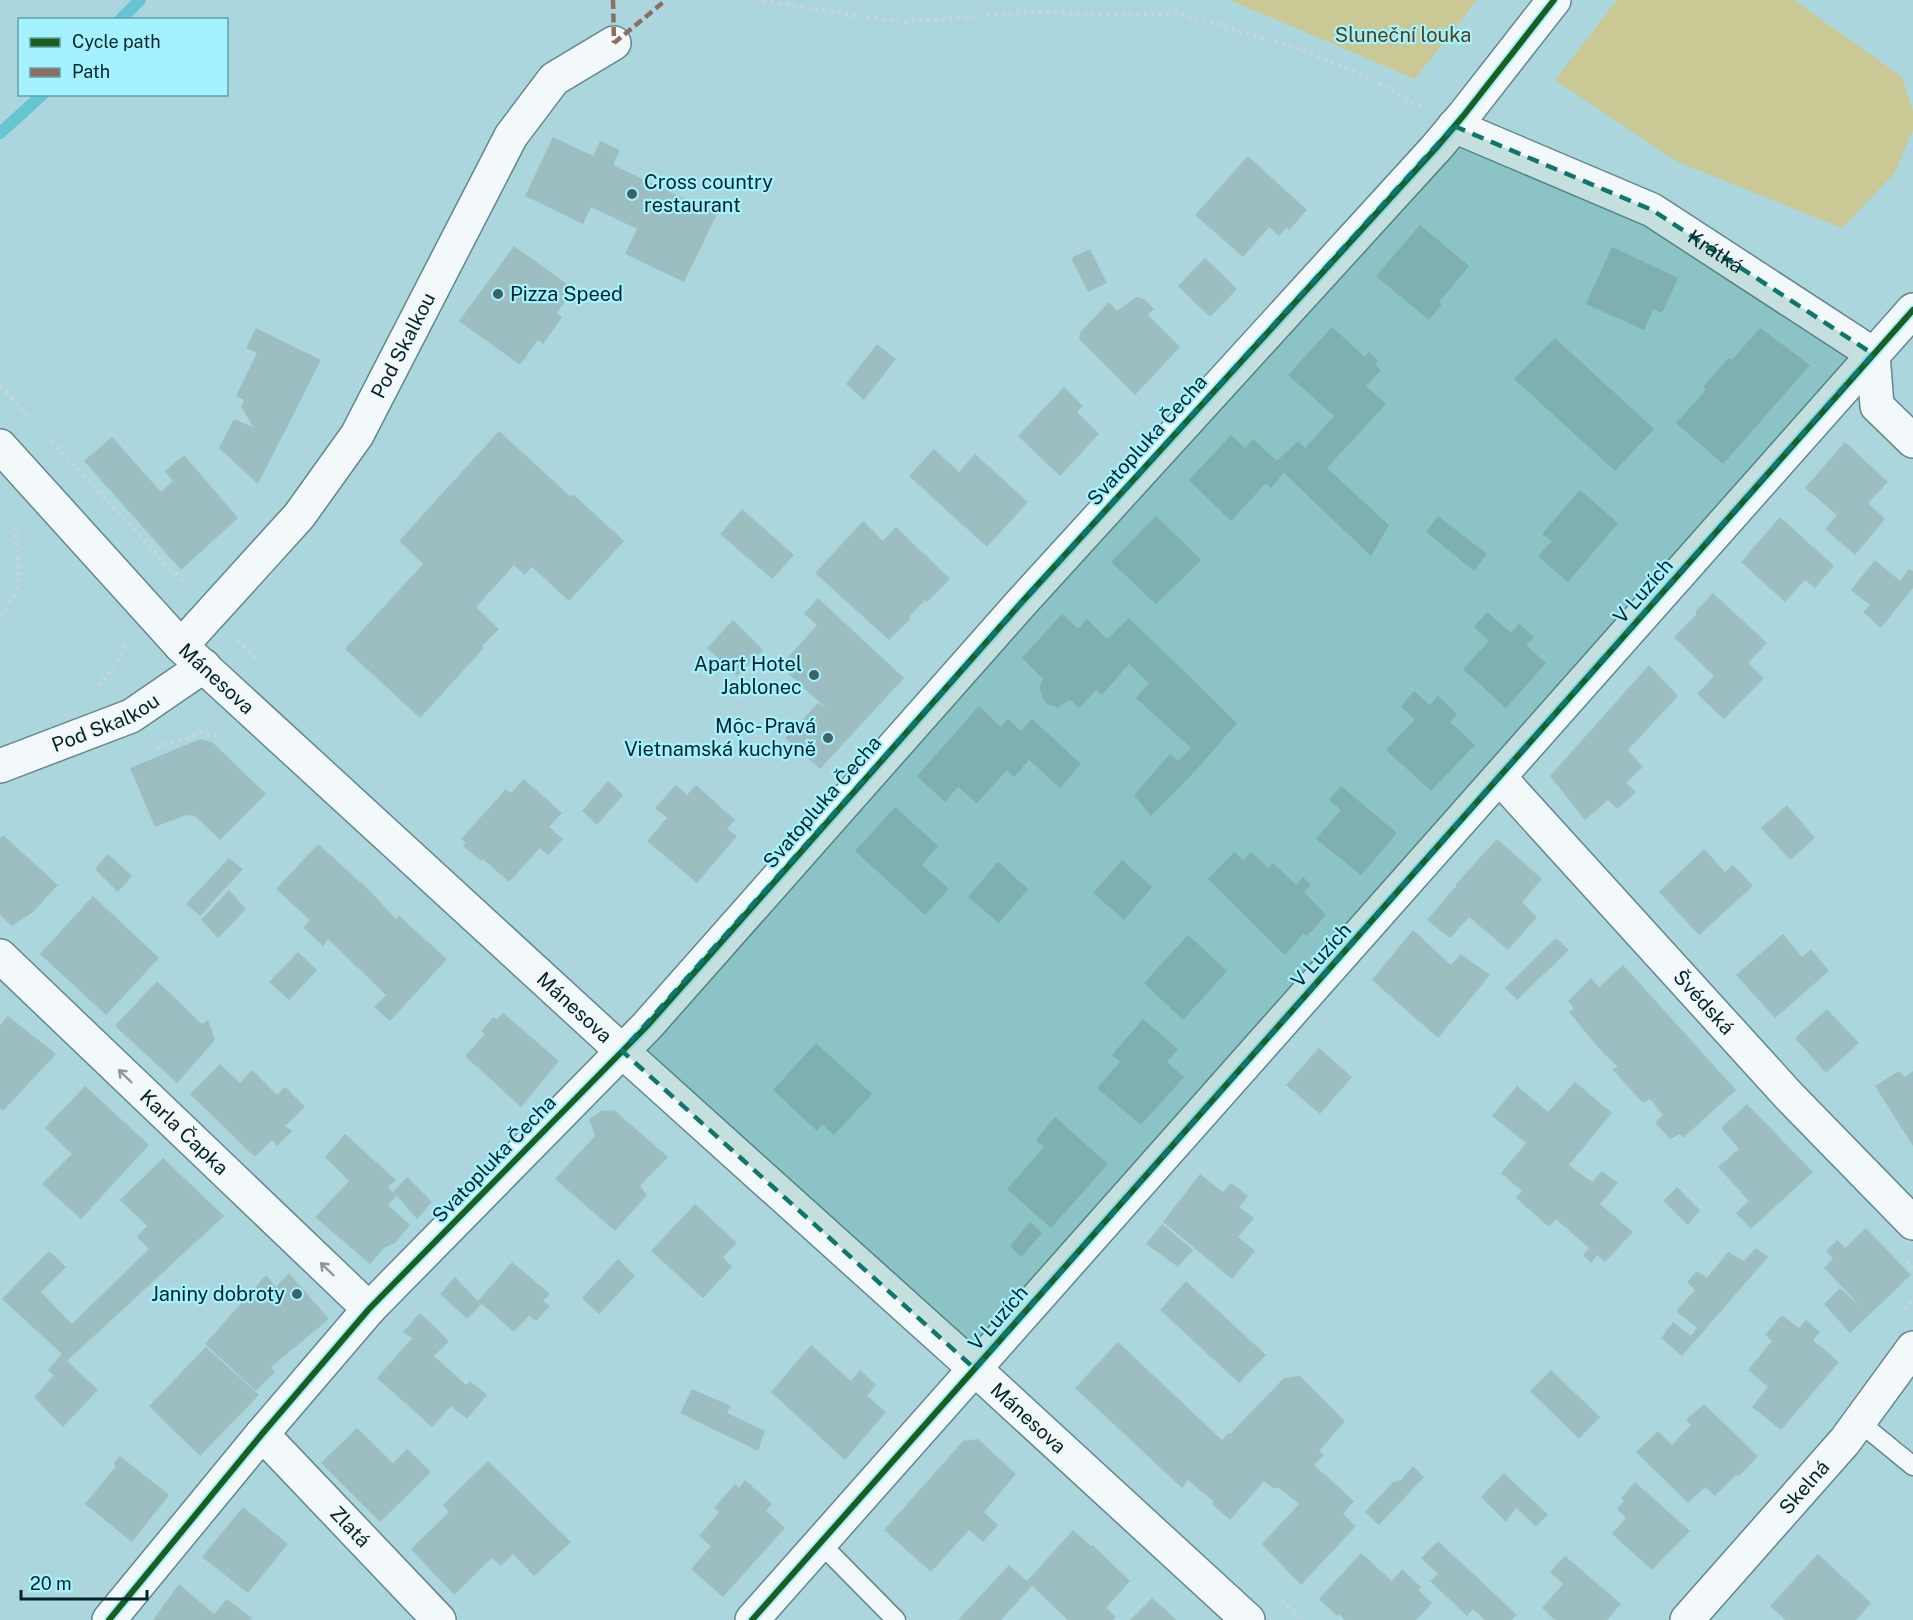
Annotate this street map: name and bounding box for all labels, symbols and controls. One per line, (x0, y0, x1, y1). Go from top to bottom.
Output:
legend (18, 18, 228, 96)
park label: Sluneční louka (1335, 23, 1471, 47)
text: Cycle path (72, 31, 161, 52)
text: Path (72, 61, 110, 82)
place label: Cross country restaurant (644, 170, 773, 217)
marker: Cross country restaurant (625, 187, 639, 201)
street label: Krátká (1683, 225, 1748, 278)
place label: Pizza Speed (510, 282, 623, 306)
marker: Pizza Speed (491, 287, 505, 301)
street label: Pod Skalkou (366, 288, 440, 402)
street label: Svatopluka Čecha (1082, 370, 1212, 510)
street label: V Luzích (1608, 554, 1678, 628)
street label: Mánesova (174, 638, 259, 719)
place label: Apart Hotel Jablonec (694, 652, 802, 699)
marker: Apart Hotel Jablonec (807, 668, 821, 682)
street label: Pod Skalkou (48, 688, 164, 757)
place label: Mộc- Pravá Vietnamská kuchyně (624, 714, 816, 761)
street label: Svatopluka Čecha (758, 731, 886, 873)
marker: Mộc- Pravá Vietnamská kuchyně (821, 731, 835, 745)
street label: V Luzích (1286, 918, 1356, 992)
street label: Švédská (1668, 965, 1739, 1039)
street label: Mánesova (532, 967, 617, 1048)
one-way arrow (118, 1069, 133, 1083)
street label: Karla Čapka (135, 1085, 233, 1180)
street label: Svatopluka Čecha (427, 1090, 561, 1228)
one-way arrow (320, 1261, 335, 1276)
street label: V Luzích (963, 1281, 1033, 1355)
place label: Janiny dobroty (151, 1282, 285, 1306)
marker: Janiny dobroty (290, 1287, 304, 1301)
street label: Mánesova (986, 1377, 1071, 1459)
street label: Skelná (1774, 1455, 1834, 1519)
street label: Zlatá (325, 1501, 375, 1552)
scale bar (21, 1563, 147, 1601)
text: 20 m (30, 1573, 72, 1594)

